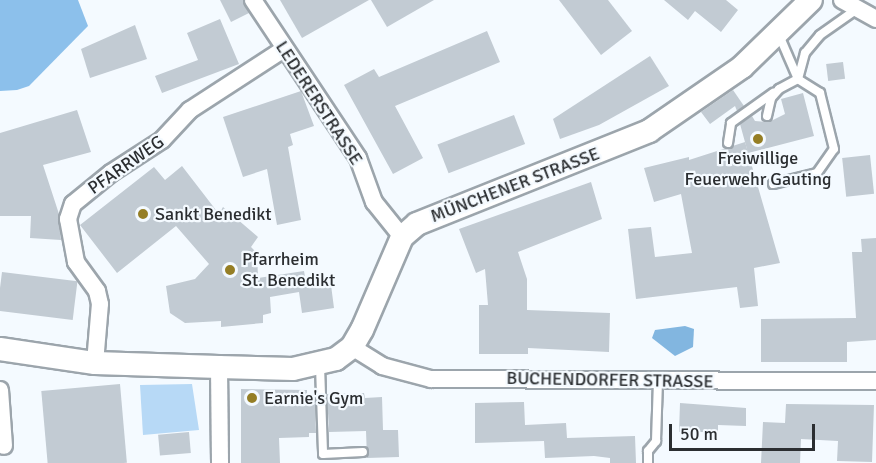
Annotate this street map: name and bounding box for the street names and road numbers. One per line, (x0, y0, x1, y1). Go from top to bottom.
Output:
street label: LEDERERSTRASSE (271, 37, 367, 169)
street label: PFARRWEG (84, 131, 168, 199)
street label: MÜNCHENER STRASSE (427, 143, 603, 227)
street label: BUCHENDORFER STRASSE (506, 367, 714, 393)

